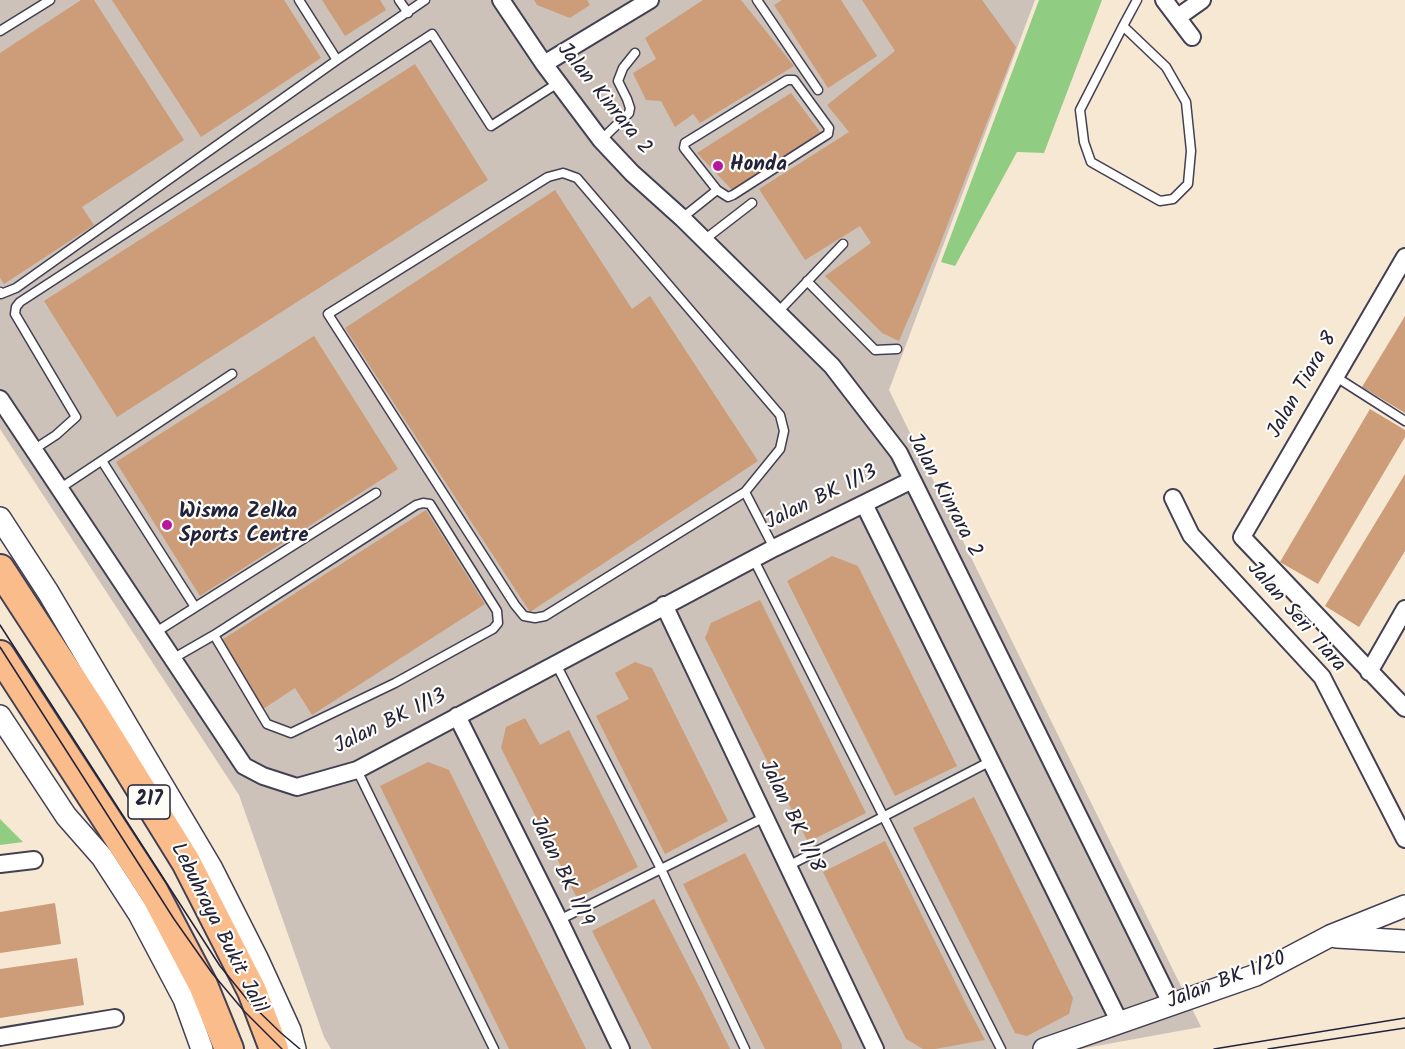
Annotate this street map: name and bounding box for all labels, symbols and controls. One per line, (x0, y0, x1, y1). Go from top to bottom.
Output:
street label: Jalan Kinrara 2 (550, 39, 656, 161)
place label: Honda (730, 153, 787, 179)
marker: Honda (711, 159, 725, 173)
street label: Jalan Tiara 8 (1264, 329, 1344, 443)
street label: Jalan Kinrara 2 (900, 430, 986, 562)
street label: Jalan BK 1/13 (762, 461, 882, 537)
place label: Wisma Zelka Sports Centre (179, 500, 309, 550)
marker: Wisma Zelka Sports Centre (160, 518, 174, 532)
street label: Jalan Seri Tiara (1240, 558, 1350, 678)
street label: Jalan BK 1/13 (331, 685, 451, 761)
street label: Jalan BK 1/18 (752, 757, 828, 877)
road number: 217 (128, 785, 170, 819)
street label: Jalan BK 1/19 (523, 813, 597, 931)
street label: Lebuhraya Bukit Jalil (163, 840, 271, 1018)
street label: Jalan BK 1/20 (1164, 948, 1290, 1016)

